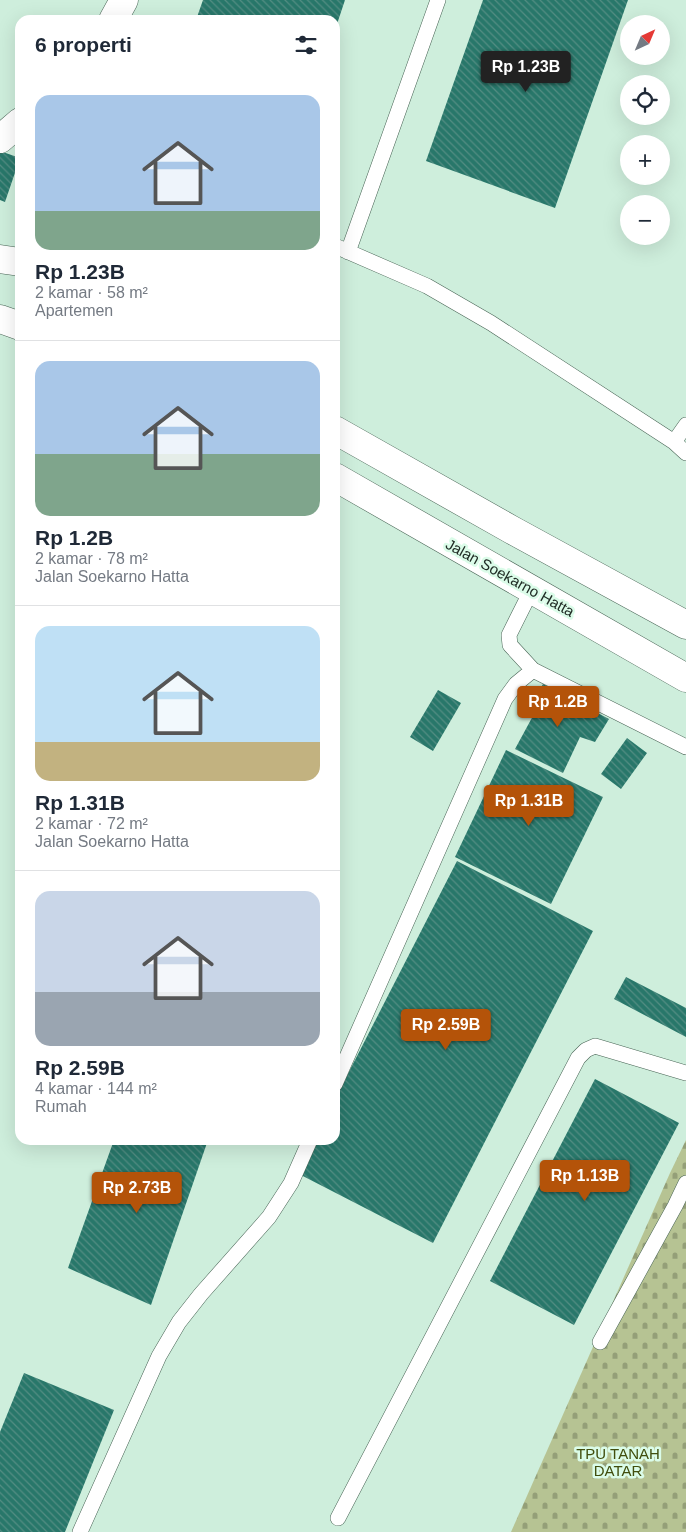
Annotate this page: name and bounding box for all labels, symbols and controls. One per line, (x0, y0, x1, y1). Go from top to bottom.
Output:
north arrow (620, 15, 670, 65)
map controls (620, 15, 670, 245)
icon: filters (292, 31, 320, 59)
text: 6 properti (35, 33, 132, 56)
pin: Rp 1.23B (474, 51, 578, 93)
text: Rp 1.23B (492, 58, 560, 75)
button: locate (620, 75, 670, 125)
icon: home (133, 128, 223, 218)
button: + (620, 135, 670, 185)
button: − (620, 195, 670, 245)
text: Rp 1.23B (35, 260, 125, 283)
text: 2 kamar · 58 m² (35, 284, 148, 301)
text: Apartemen (35, 302, 113, 319)
icon: home (133, 393, 223, 483)
text: Rp 1.2B (35, 526, 113, 549)
street label: Jalan Soekarno Hatta (443, 535, 578, 620)
text: 2 kamar · 78 m² (35, 550, 148, 567)
text: Jalan Soekarno Hatta (35, 568, 189, 585)
icon: home (133, 658, 223, 748)
pin: Rp 1.2B (512, 686, 604, 728)
text: Rp 1.2B (528, 693, 588, 710)
pin: Rp 1.31B (477, 784, 581, 827)
text: Rp 1.31B (35, 791, 125, 814)
text: Rp 1.31B (495, 792, 563, 809)
text: 2 kamar · 72 m² (35, 815, 148, 832)
text: Jalan Soekarno Hatta (35, 833, 189, 850)
icon: home (133, 923, 223, 1013)
pin: Rp 2.59B (394, 1008, 498, 1051)
text: Rp 2.59B (412, 1016, 480, 1033)
text: Rp 2.59B (35, 1056, 125, 1079)
text: 4 kamar · 144 m² (35, 1080, 157, 1097)
text: Rumah (35, 1098, 87, 1115)
pin: Rp 1.13B (533, 1160, 637, 1202)
text: Rp 1.13B (551, 1167, 619, 1184)
pin: Rp 2.73B (85, 1172, 189, 1214)
text: Rp 2.73B (103, 1179, 171, 1196)
park label: TPU TANAH DATAR (576, 1445, 660, 1479)

